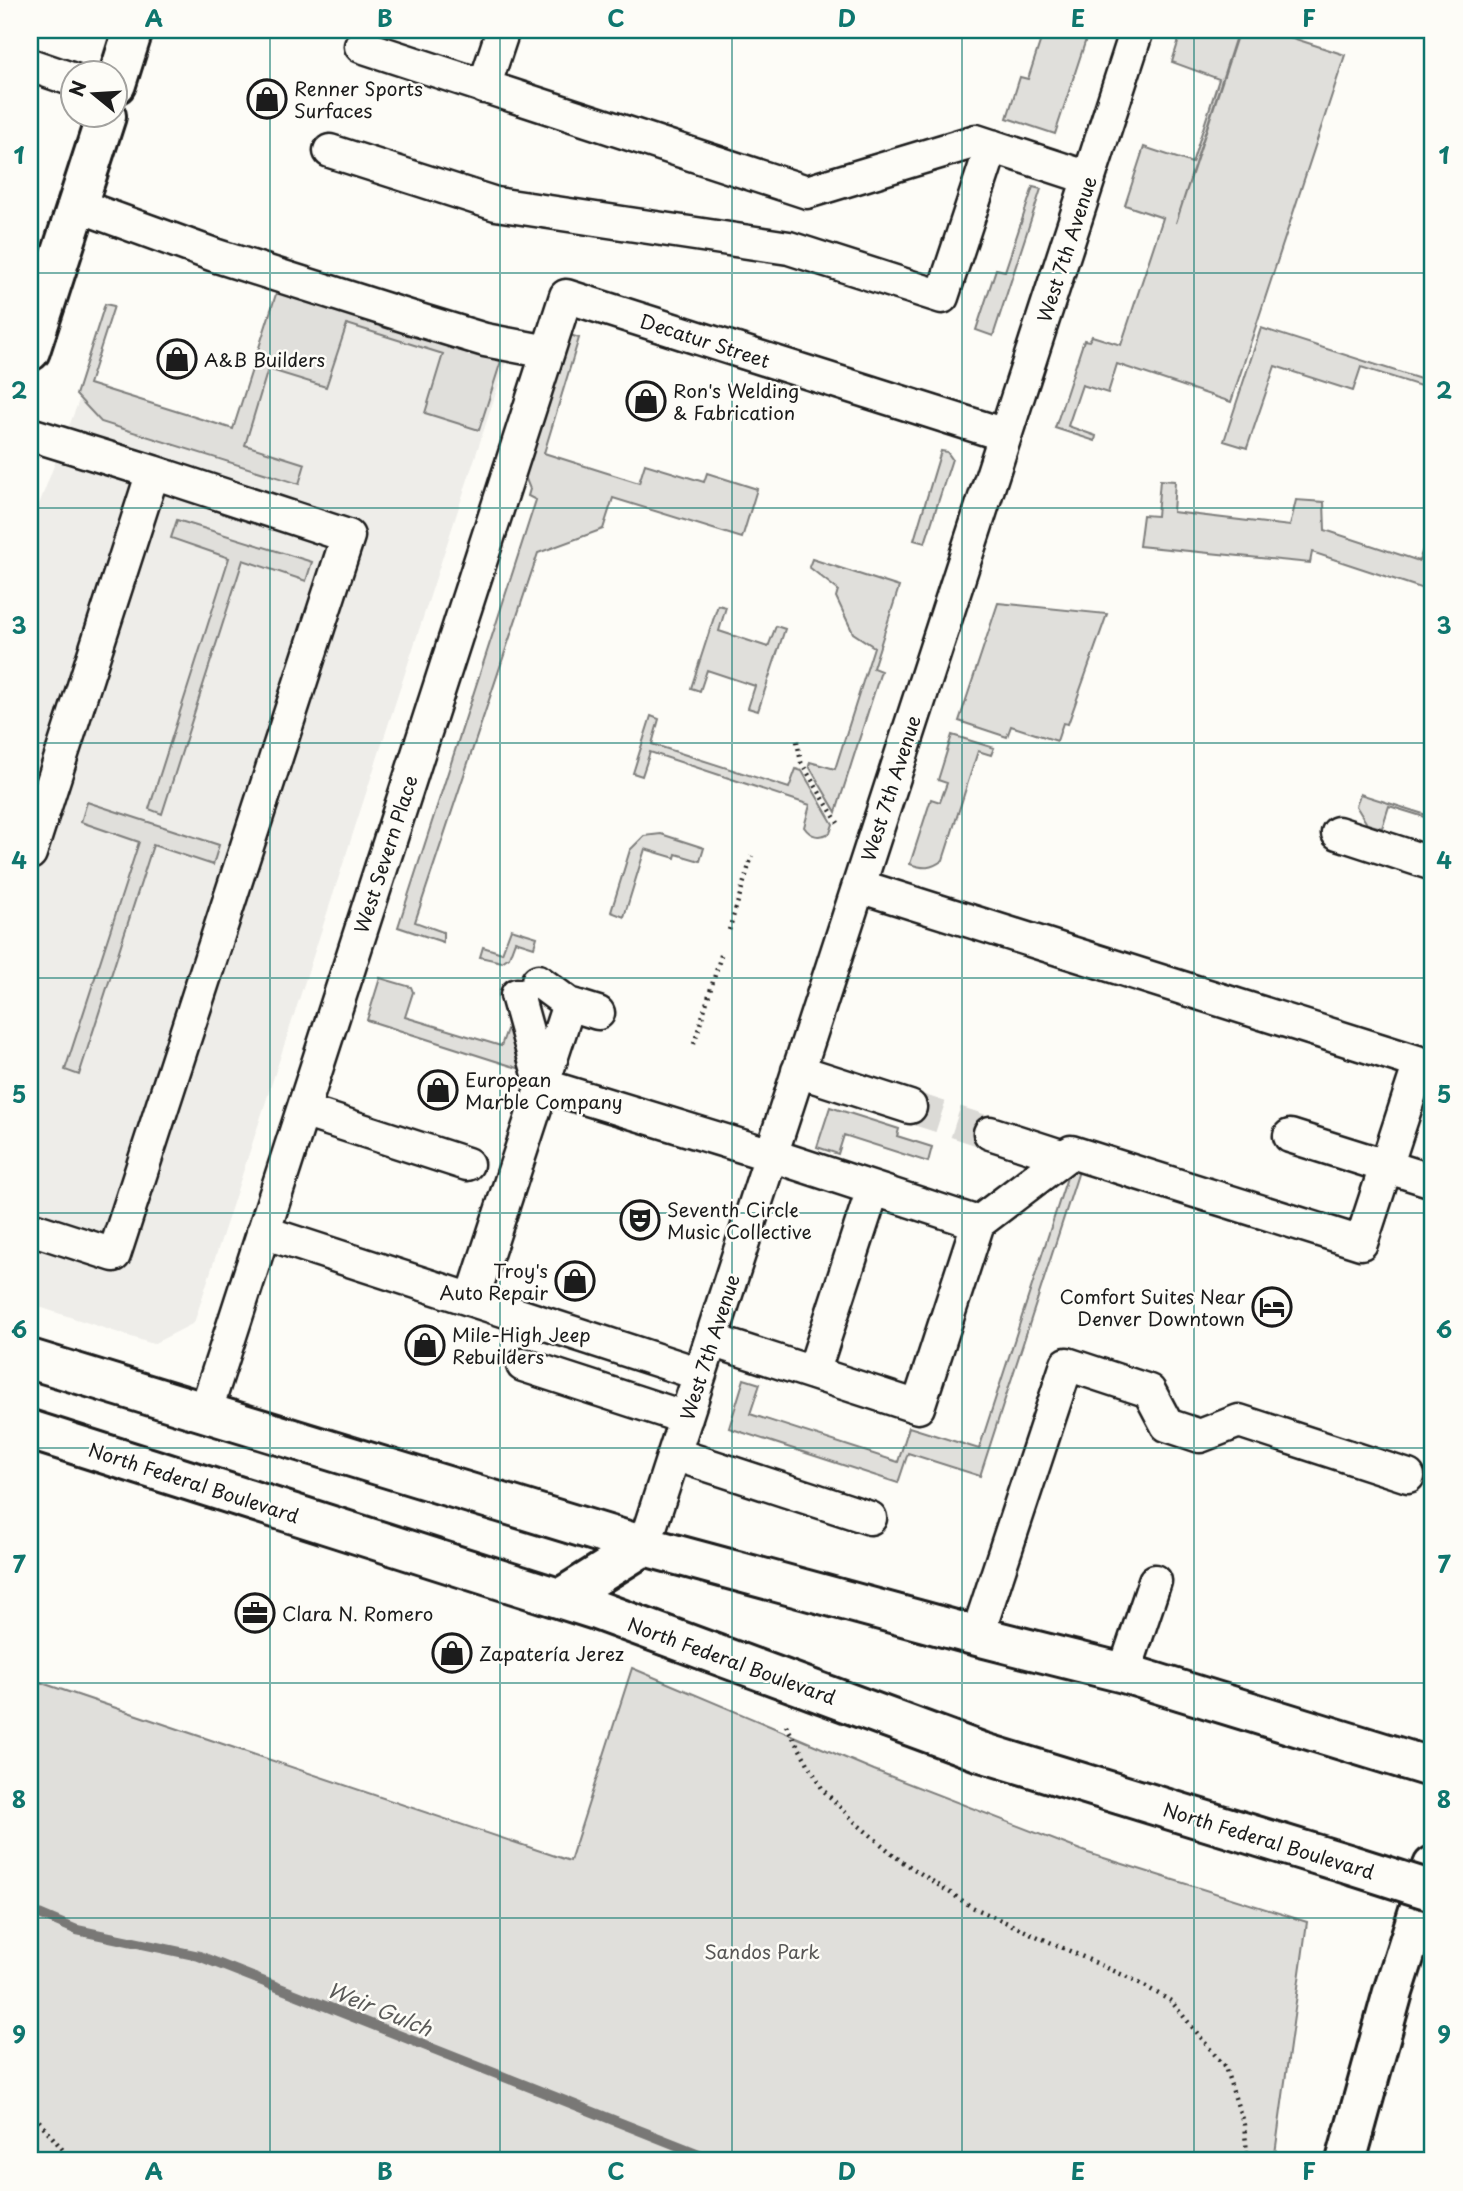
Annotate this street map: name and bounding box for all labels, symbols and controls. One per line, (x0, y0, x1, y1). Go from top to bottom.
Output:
text: A (145, 0, 163, 35)
text: B (377, 0, 393, 35)
text: C (607, 0, 625, 35)
text: D (838, 0, 856, 35)
text: E (1071, 0, 1085, 35)
text: F (1302, 0, 1316, 35)
north arrow (60, 60, 130, 130)
place label: Renner Sports Surfaces (294, 74, 423, 124)
text: N (61, 77, 93, 100)
shop icon: Renner Sports Surfaces (246, 78, 288, 120)
text: 1 (14, 137, 25, 172)
text: 1 (1439, 137, 1450, 172)
street label: West 7th Avenue (1029, 172, 1103, 326)
street label: Decatur Street (636, 306, 774, 374)
shop icon: A&B Builders (156, 338, 198, 380)
place label: A&B Builders (204, 345, 325, 373)
text: 2 (11, 372, 27, 407)
text: 2 (1436, 372, 1452, 407)
place label: Ron's Welding & Fabrication (673, 376, 799, 426)
shop icon: Ron's Welding & Fabrication (625, 380, 667, 422)
text: 3 (11, 607, 27, 642)
text: 3 (1436, 607, 1452, 642)
street label: West 7th Avenue (853, 711, 927, 865)
street label: West Severn Place (346, 771, 424, 937)
text: 4 (11, 842, 27, 877)
text: 4 (1436, 842, 1452, 877)
place label: European Marble Company (465, 1065, 623, 1115)
shop icon: European Marble Company (417, 1069, 459, 1111)
text: 5 (12, 1076, 26, 1111)
text: 5 (1437, 1076, 1451, 1111)
place label: Seventh Circle Music Collective (667, 1195, 812, 1245)
theatre icon: Seventh Circle Music Collective (619, 1199, 661, 1241)
place label: Troy's Auto Repair (439, 1256, 548, 1306)
shop icon: Troy's Auto Repair (554, 1260, 596, 1302)
street label: West 7th Avenue (672, 1270, 746, 1424)
place label: Comfort Suites Near Denver Downtown (1060, 1282, 1245, 1332)
hotel icon: Comfort Suites Near Denver Downtown (1251, 1286, 1293, 1328)
text: 6 (11, 1311, 27, 1346)
text: 6 (1436, 1311, 1452, 1346)
place label: Mile-High Jeep Rebuilders (452, 1320, 591, 1370)
shop icon: Mile-High Jeep Rebuilders (404, 1324, 446, 1366)
street label: North Federal Boulevard (85, 1435, 303, 1529)
text: 7 (12, 1546, 26, 1581)
text: 7 (1437, 1546, 1451, 1581)
office icon: Clara N. Romero (234, 1592, 276, 1634)
place label: Clara N. Romero (282, 1599, 433, 1627)
street label: North Federal Boulevard (624, 1609, 840, 1711)
shop icon: Zapatería Jerez (431, 1632, 473, 1674)
place label: Zapatería Jerez (479, 1639, 624, 1667)
text: 8 (12, 1781, 26, 1816)
text: 8 (1437, 1781, 1451, 1816)
street label: North Federal Boulevard (1160, 1795, 1378, 1886)
park label: Sandos Park (704, 1937, 820, 1965)
water label: Weir Gulch (323, 1973, 438, 2044)
text: 9 (12, 2016, 26, 2051)
text: 9 (1437, 2016, 1451, 2051)
text: A (145, 2153, 163, 2188)
text: B (377, 2153, 393, 2188)
text: C (607, 2153, 625, 2188)
text: D (838, 2153, 856, 2188)
text: E (1071, 2153, 1085, 2188)
text: F (1302, 2153, 1316, 2188)

